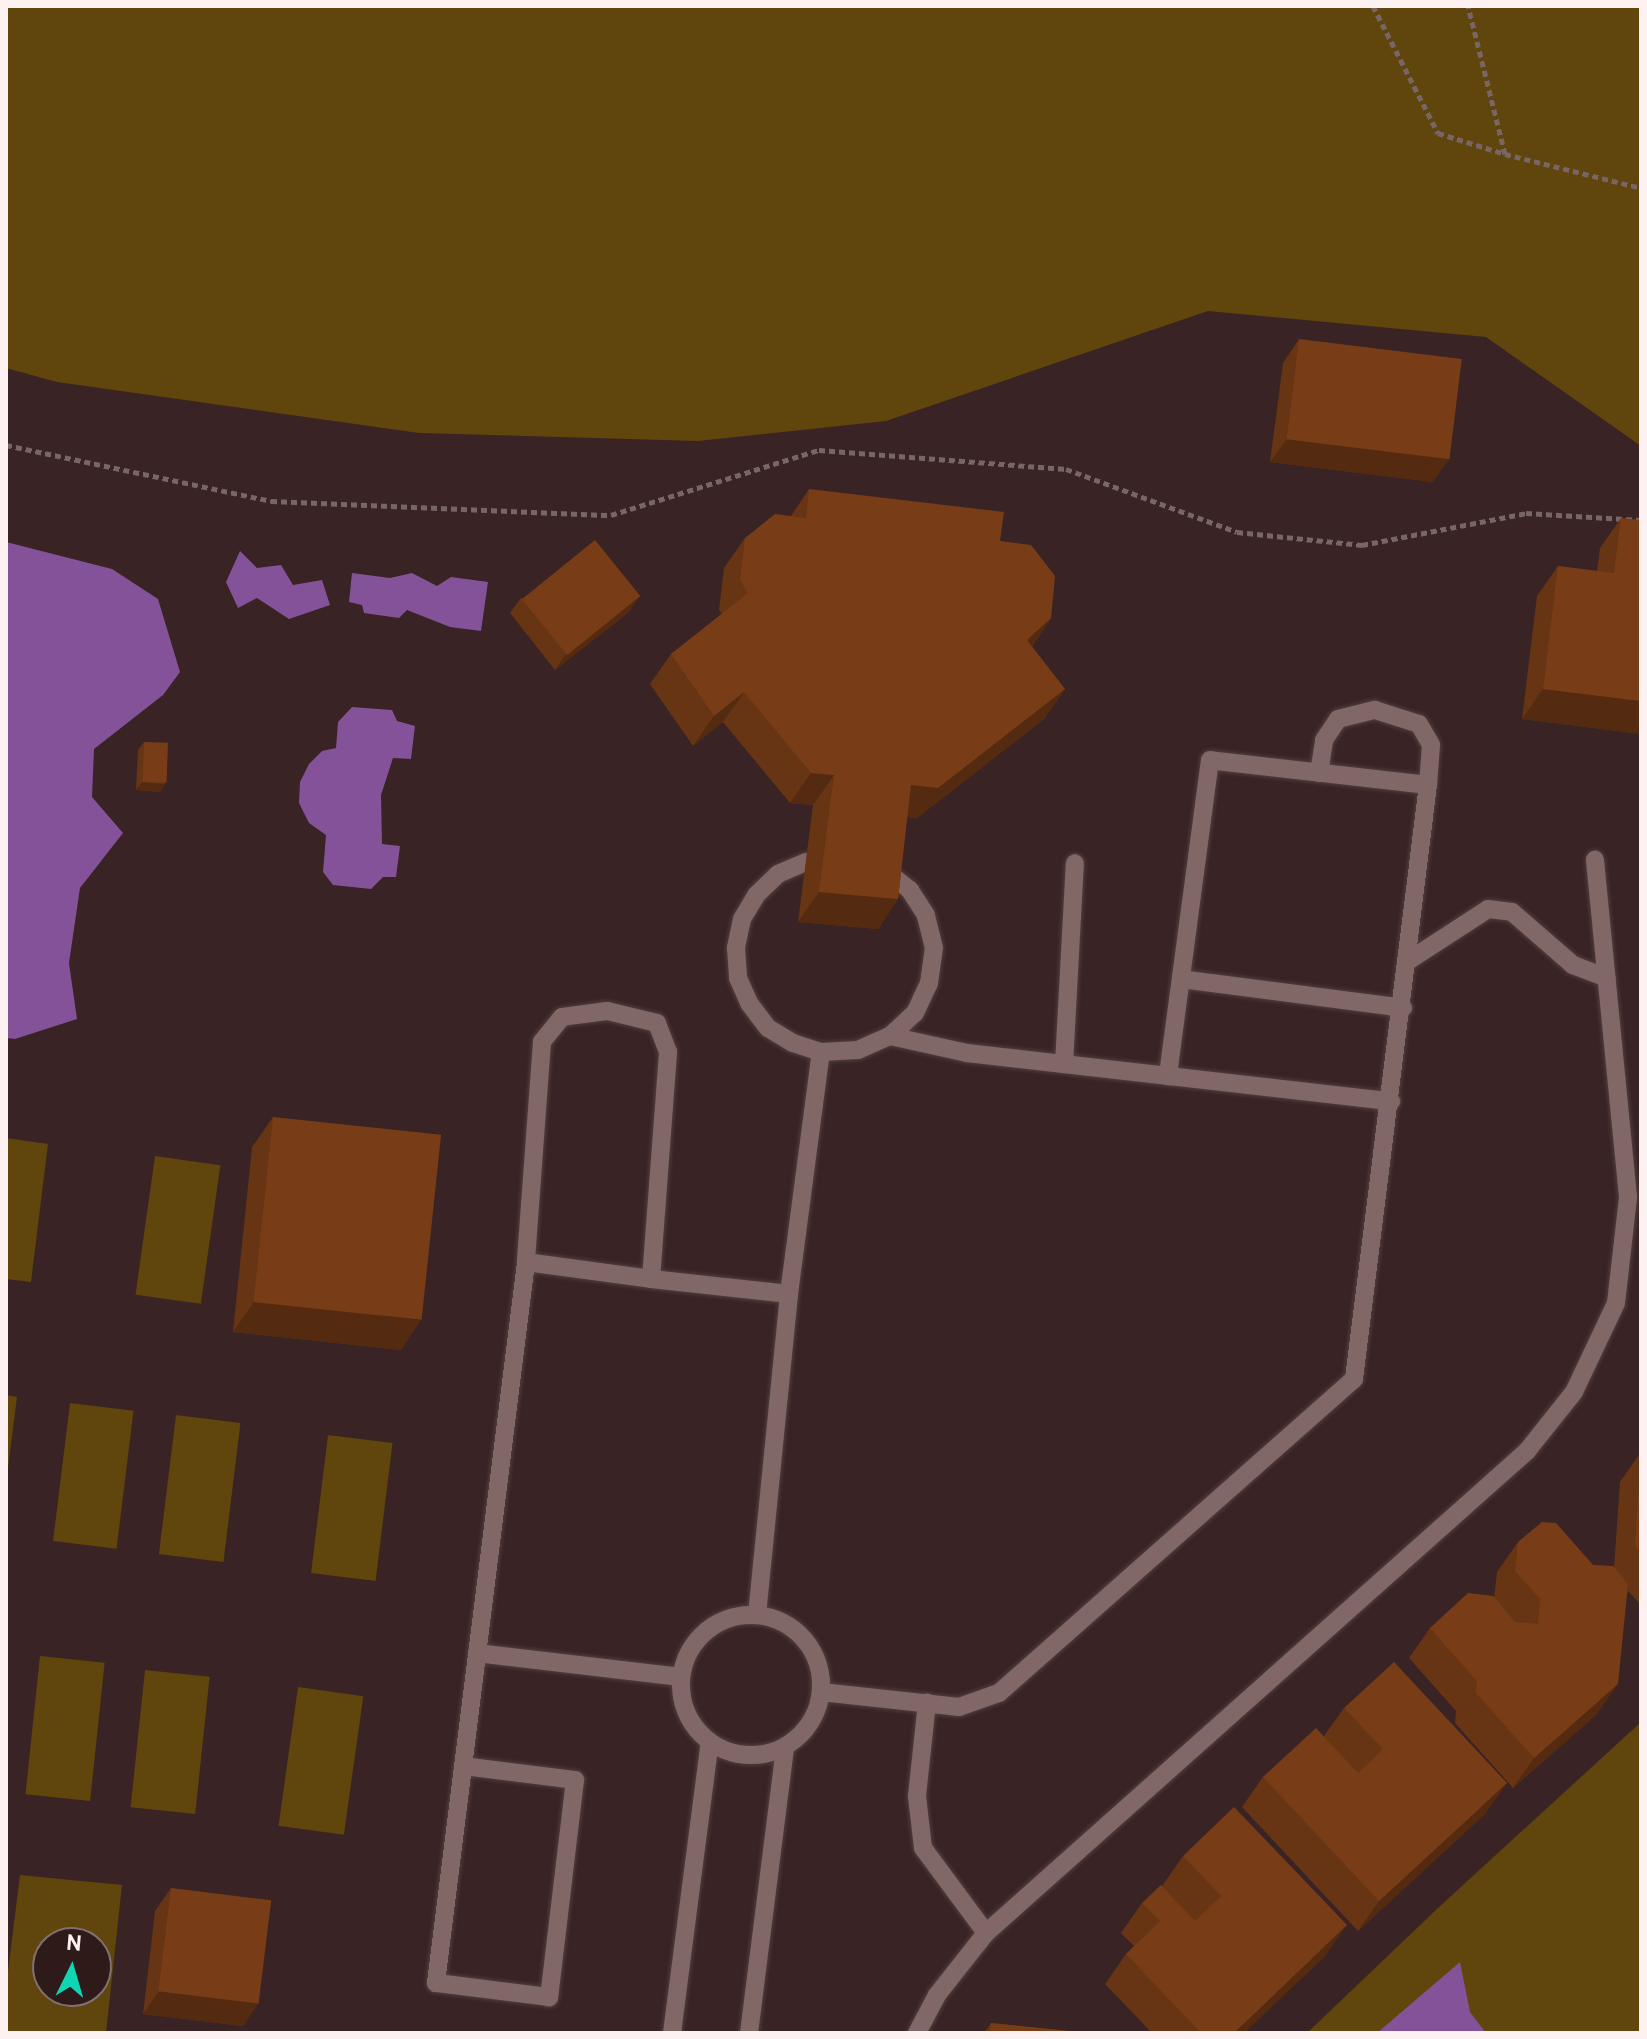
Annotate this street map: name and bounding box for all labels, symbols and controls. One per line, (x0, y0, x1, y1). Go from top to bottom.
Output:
north arrow (32, 1927, 112, 2007)
text: N (65, 1930, 83, 1959)

